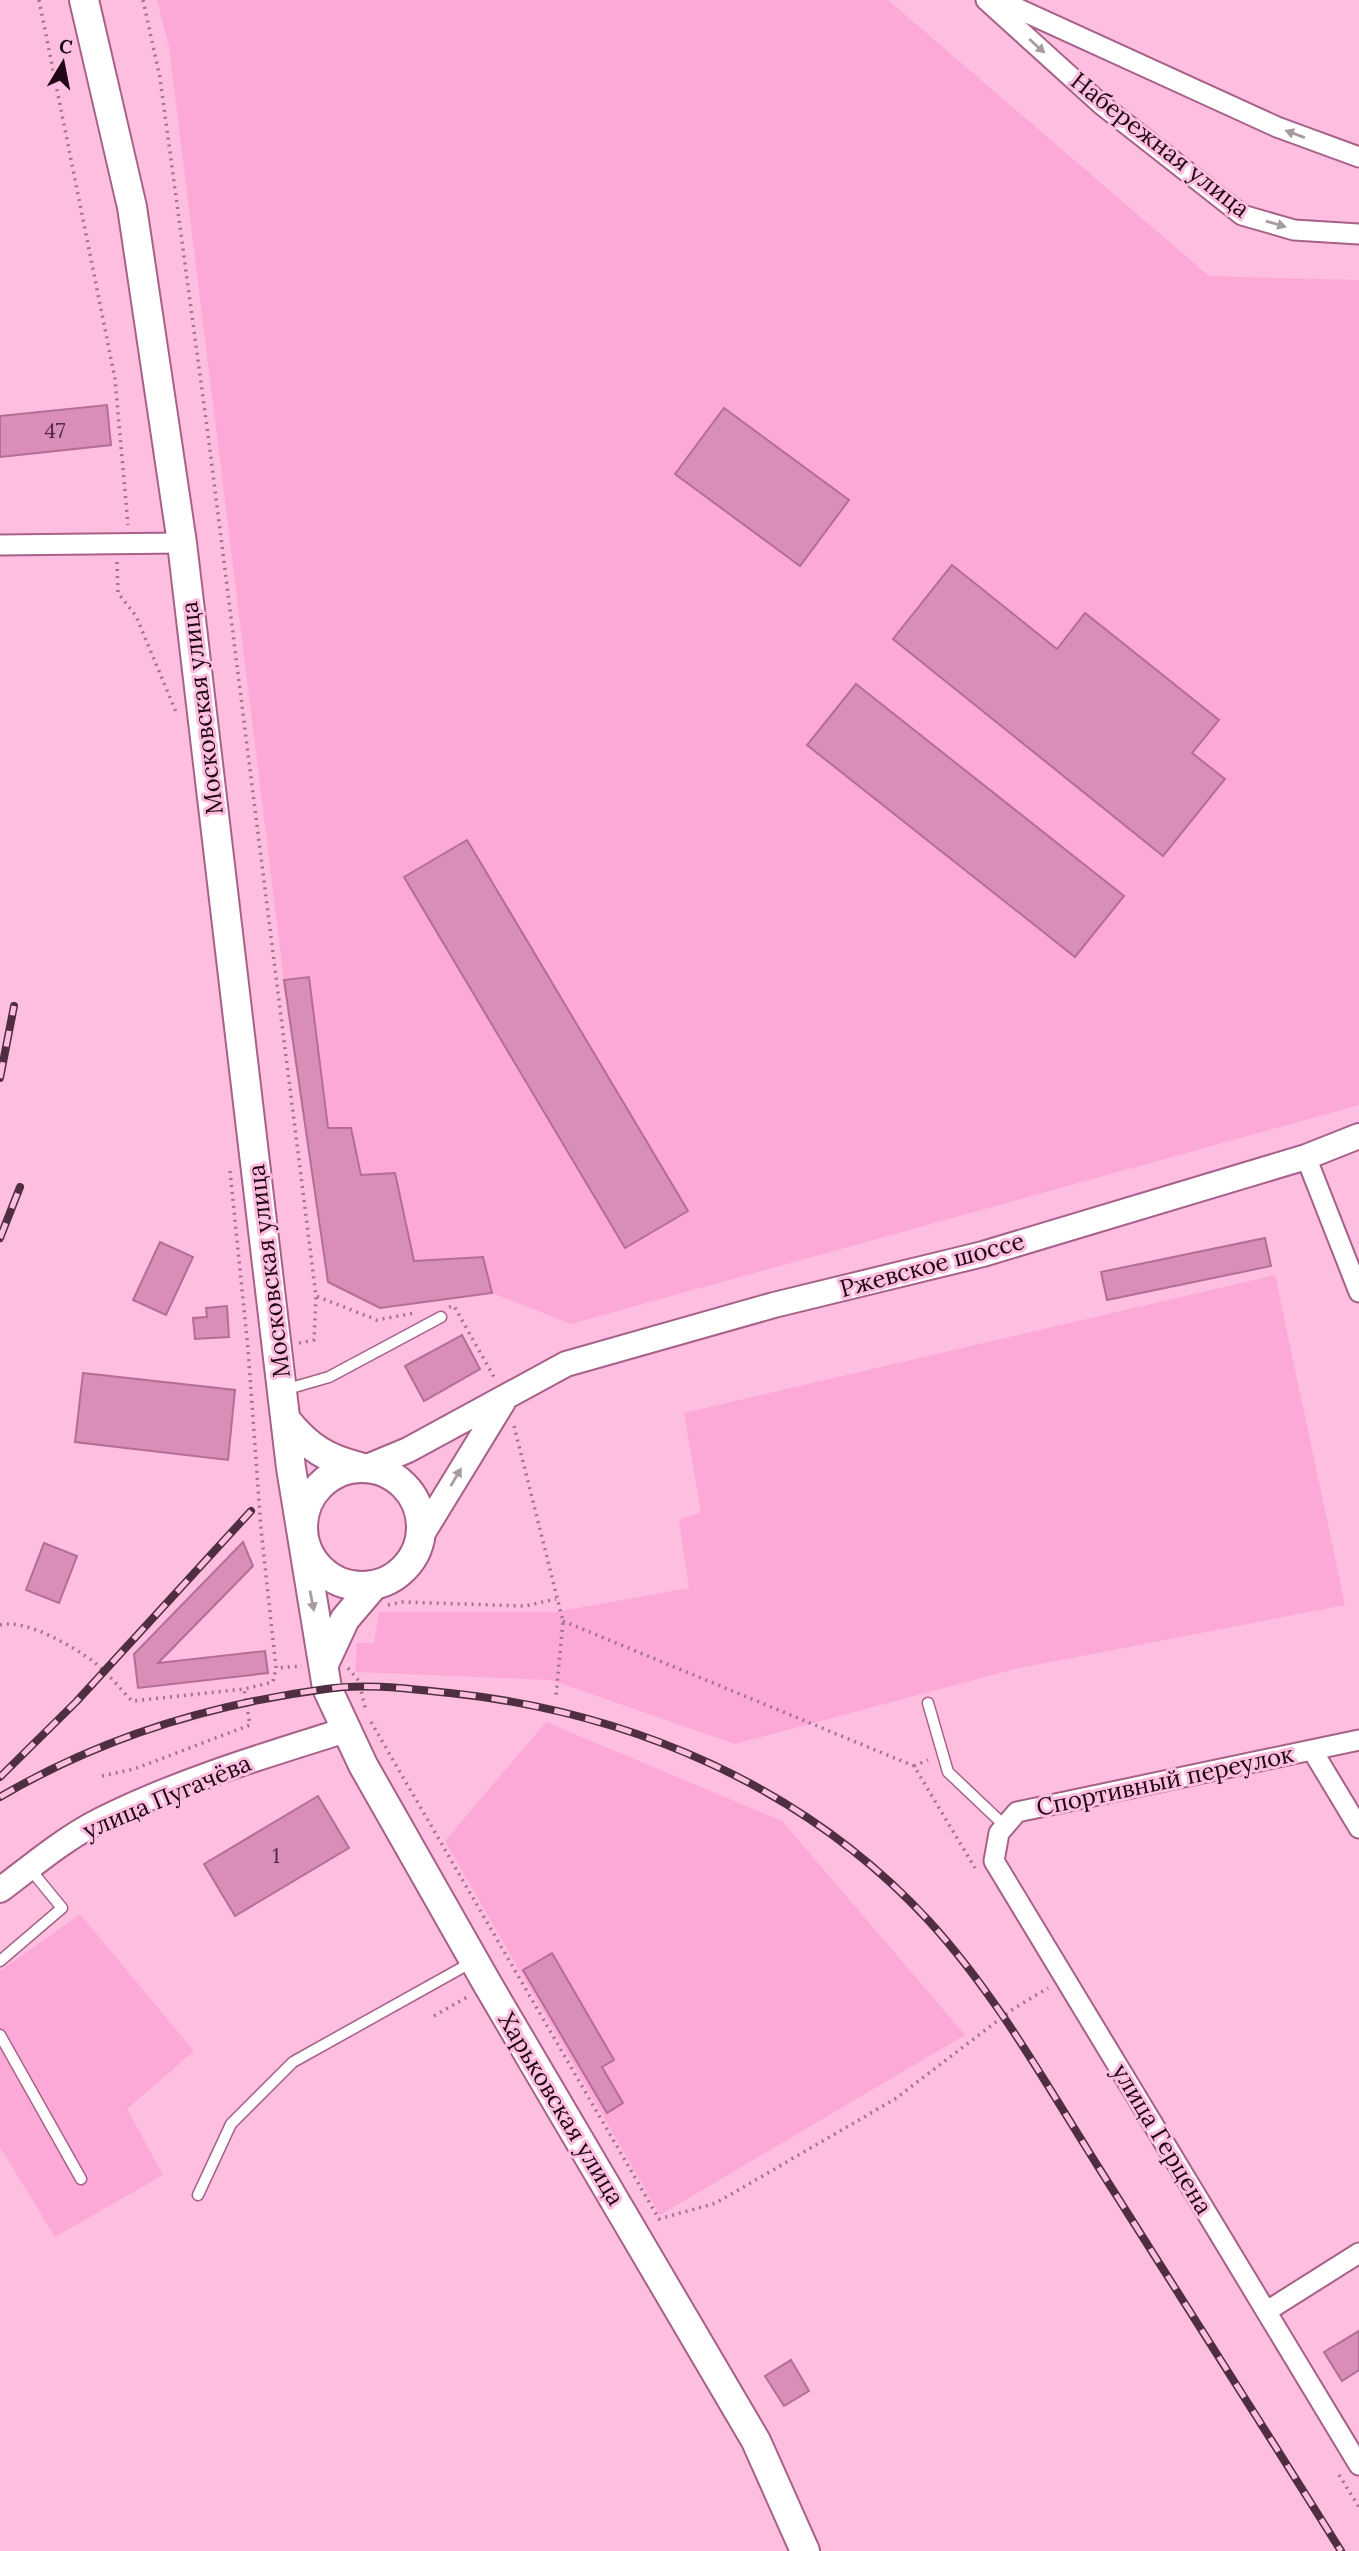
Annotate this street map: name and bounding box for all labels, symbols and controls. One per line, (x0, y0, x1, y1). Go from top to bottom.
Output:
north arrow (28, 28, 98, 98)
text: С (57, 33, 74, 59)
one-way arrow (1028, 37, 1045, 53)
street label: Набережная улица (1065, 65, 1256, 224)
one-way arrow (1284, 128, 1305, 139)
one-way arrow (1265, 220, 1286, 230)
house number: 47 (44, 417, 66, 444)
street label: Московская улица (173, 600, 230, 816)
street label: Московская улица (240, 1163, 297, 1379)
street label: Ржевское шоссе (836, 1225, 1028, 1304)
one-way arrow (449, 1468, 462, 1487)
one-way arrow (307, 1590, 318, 1612)
street label: Спортивный переулок (1033, 1738, 1296, 1823)
street label: улица Пугачёва (78, 1747, 256, 1846)
house number: 1 (272, 1842, 280, 1869)
street label: Харьковская улица (491, 2006, 631, 2211)
street label: улица Герцена (1105, 2058, 1220, 2220)

